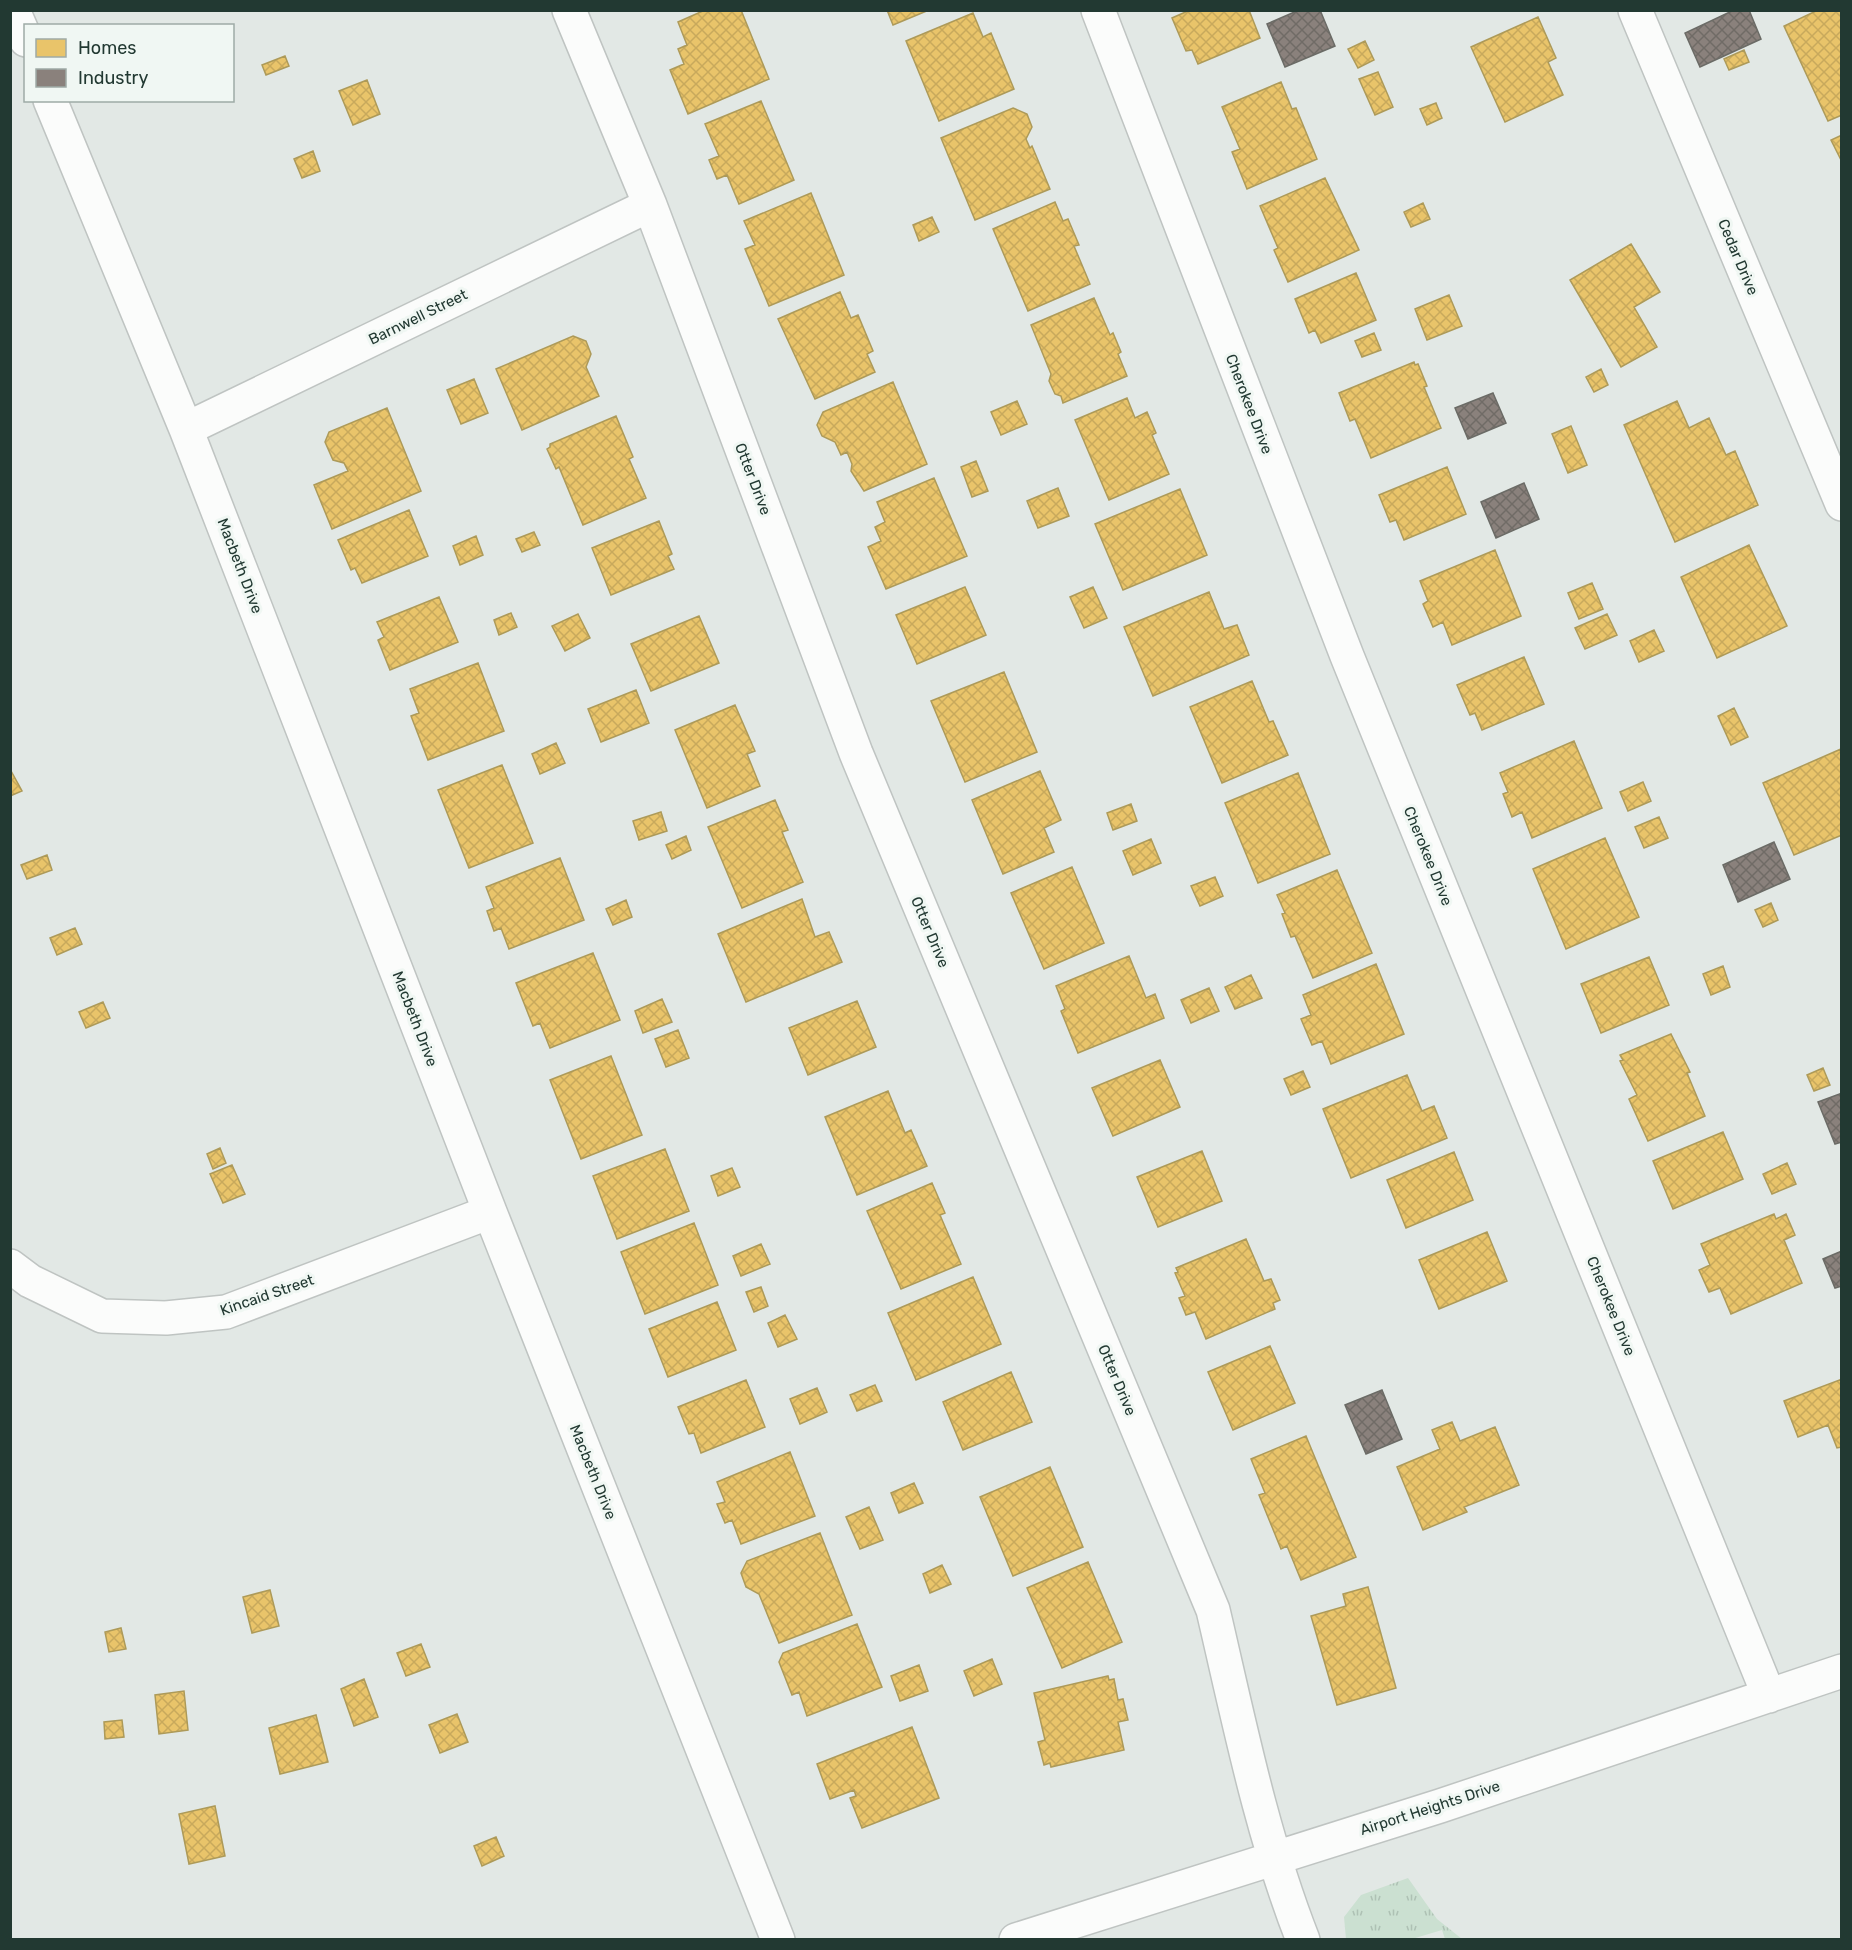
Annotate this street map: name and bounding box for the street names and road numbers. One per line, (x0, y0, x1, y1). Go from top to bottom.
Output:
street label: Cedar Drive (1714, 216, 1762, 298)
street label: Barnwell Street (366, 285, 470, 349)
street label: Cherokee Drive (1222, 351, 1276, 457)
street label: Otter Drive (731, 441, 775, 517)
street label: Macbeth Drive (214, 516, 266, 616)
street label: Cherokee Drive (1400, 804, 1456, 908)
street label: Otter Drive (907, 894, 953, 970)
street label: Macbeth Drive (389, 969, 441, 1069)
street label: Cherokee Drive (1583, 1254, 1639, 1358)
street label: Kincaid Street (218, 1271, 316, 1319)
street label: Otter Drive (1094, 1342, 1140, 1418)
street label: Macbeth Drive (566, 1422, 620, 1522)
street label: Airport Heights Drive (1358, 1777, 1502, 1839)

